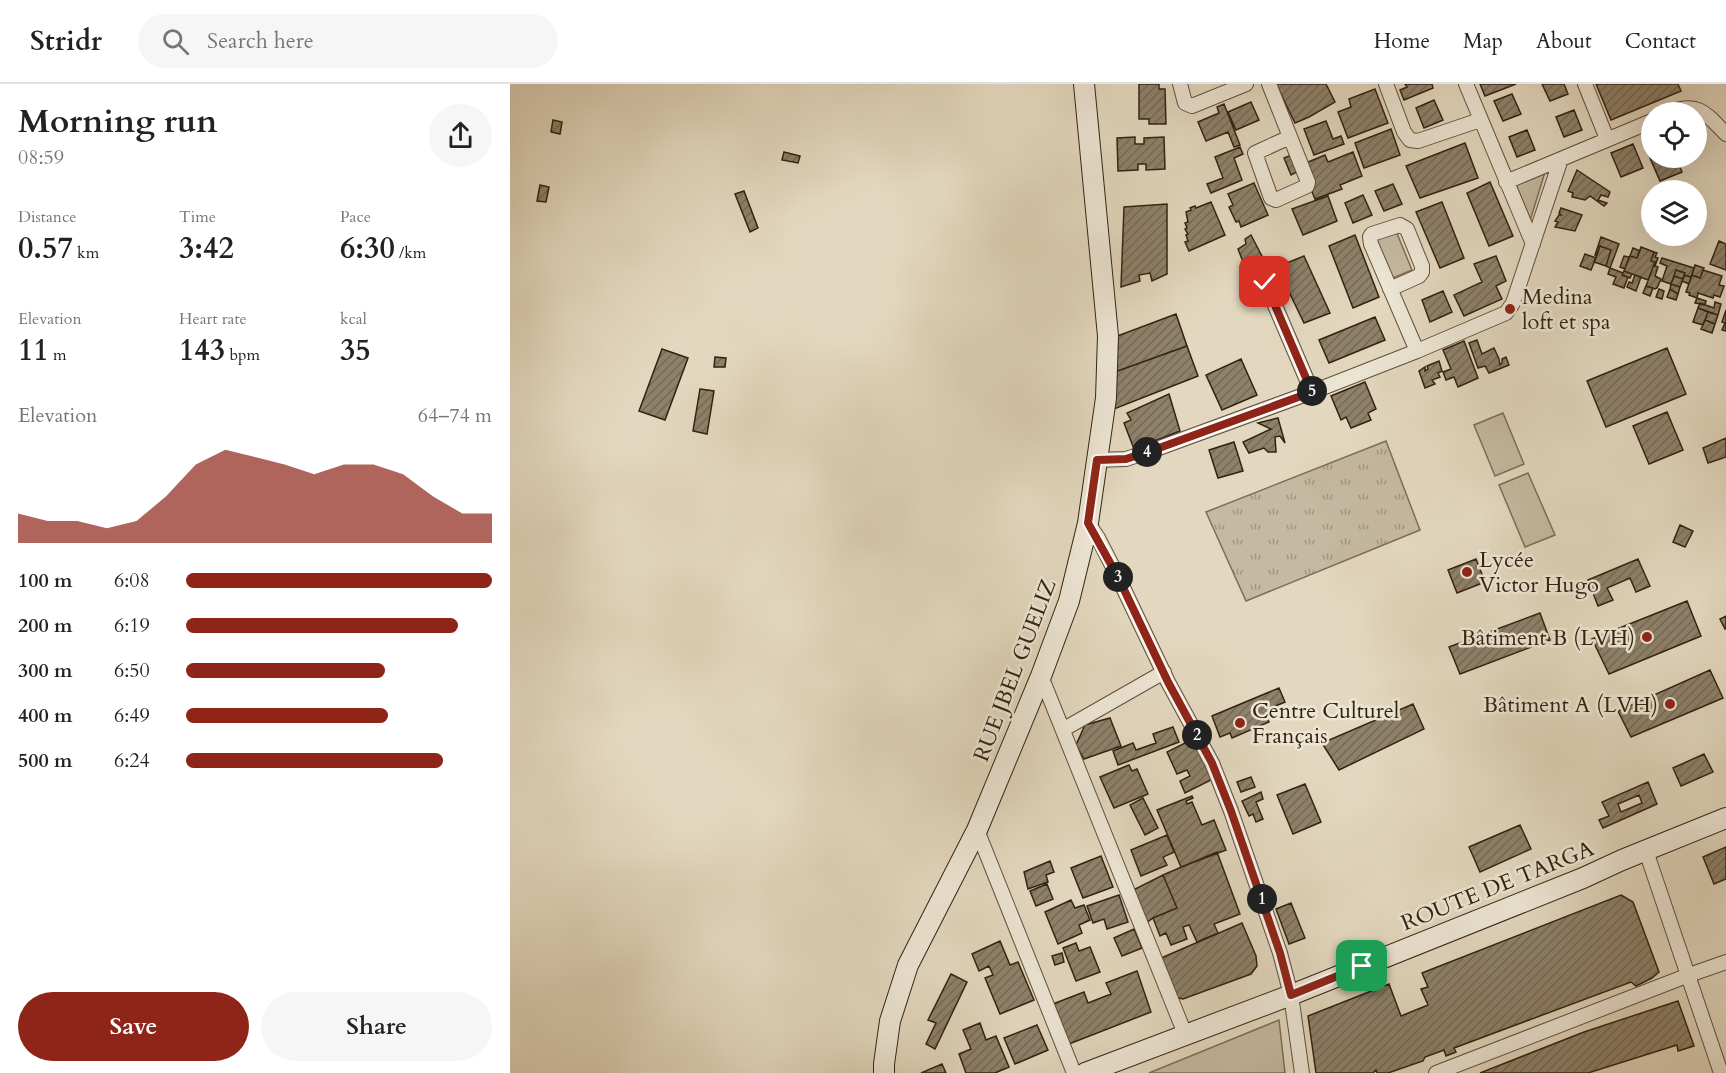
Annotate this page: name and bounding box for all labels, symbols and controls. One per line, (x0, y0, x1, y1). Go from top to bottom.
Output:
search box (138, 14, 558, 68)
text: Stridr (30, 22, 102, 60)
icon: search (159, 25, 192, 58)
text: Search here (207, 26, 314, 56)
text: Home (1374, 27, 1430, 56)
text: Map (1463, 27, 1503, 56)
text: About (1536, 27, 1592, 56)
text: Contact (1625, 27, 1696, 56)
text: Morning run (18, 99, 218, 144)
map controls (1641, 102, 1707, 246)
button: locate (1641, 102, 1707, 168)
button: share (429, 104, 492, 167)
text: 08:59 (18, 144, 64, 171)
button: layers (1641, 180, 1707, 246)
text: Distance (18, 206, 76, 228)
text: Time (179, 206, 216, 228)
text: Pace (340, 206, 371, 228)
text: 0.57 (18, 228, 73, 269)
text: 3:42 (179, 228, 234, 269)
text: 6:30 (340, 228, 395, 269)
text: km (73, 242, 99, 264)
text: /km (395, 242, 426, 264)
pin (1239, 256, 1290, 307)
icon: check (1248, 265, 1281, 298)
place label: Medina loft et spa (1522, 282, 1611, 337)
marker: Medina loft et spa (1503, 302, 1517, 316)
text: Elevation (18, 308, 82, 330)
text: Heart rate (179, 308, 247, 330)
text: kcal (340, 308, 367, 330)
text: 11 (18, 330, 49, 371)
text: 143 (179, 330, 225, 371)
text: 35 (340, 330, 371, 371)
text: m (49, 344, 67, 366)
text: bpm (225, 344, 260, 366)
pin: 5 (1297, 376, 1327, 406)
text: 5 (1308, 380, 1316, 402)
text: Elevation (18, 402, 97, 429)
text: 64–74 m (418, 402, 492, 429)
pin: 4 (1132, 437, 1162, 467)
text: 4 (1143, 441, 1151, 463)
place label: Lycée Victor Hugo (1479, 545, 1599, 600)
pin: 3 (1103, 562, 1133, 592)
marker: Lycée Victor Hugo (1460, 565, 1474, 579)
text: 3 (1114, 566, 1122, 588)
text: 100 m (18, 567, 73, 594)
text: 6:08 (114, 567, 150, 594)
street label: RUE JBEL GUELIZ (966, 575, 1064, 766)
text: 200 m (18, 612, 73, 639)
text: 6:19 (114, 612, 150, 639)
place label: Bâtiment B (LVH) (1461, 623, 1635, 653)
marker: Bâtiment B (LVH) (1640, 630, 1654, 644)
text: 300 m (18, 657, 73, 684)
text: 6:50 (114, 657, 150, 684)
place label: Bâtiment A (LVH) (1483, 690, 1658, 720)
place label: Centre Culturel Français (1252, 696, 1400, 751)
marker: Bâtiment A (LVH) (1663, 697, 1677, 711)
text: 400 m (18, 702, 73, 729)
text: 6:49 (114, 702, 150, 729)
marker: Centre Culturel Français (1233, 716, 1247, 730)
pin: 2 (1182, 720, 1212, 750)
text: 2 (1193, 724, 1201, 746)
text: 500 m (18, 747, 73, 774)
text: 6:24 (114, 747, 150, 774)
street label: ROUTE DE TARGA (1397, 833, 1598, 938)
pin: 1 (1247, 884, 1277, 914)
text: 1 (1258, 888, 1266, 910)
pin (1336, 940, 1387, 991)
icon: arrive (1345, 949, 1378, 982)
button: Save (18, 992, 249, 1061)
button: Share (261, 992, 492, 1061)

